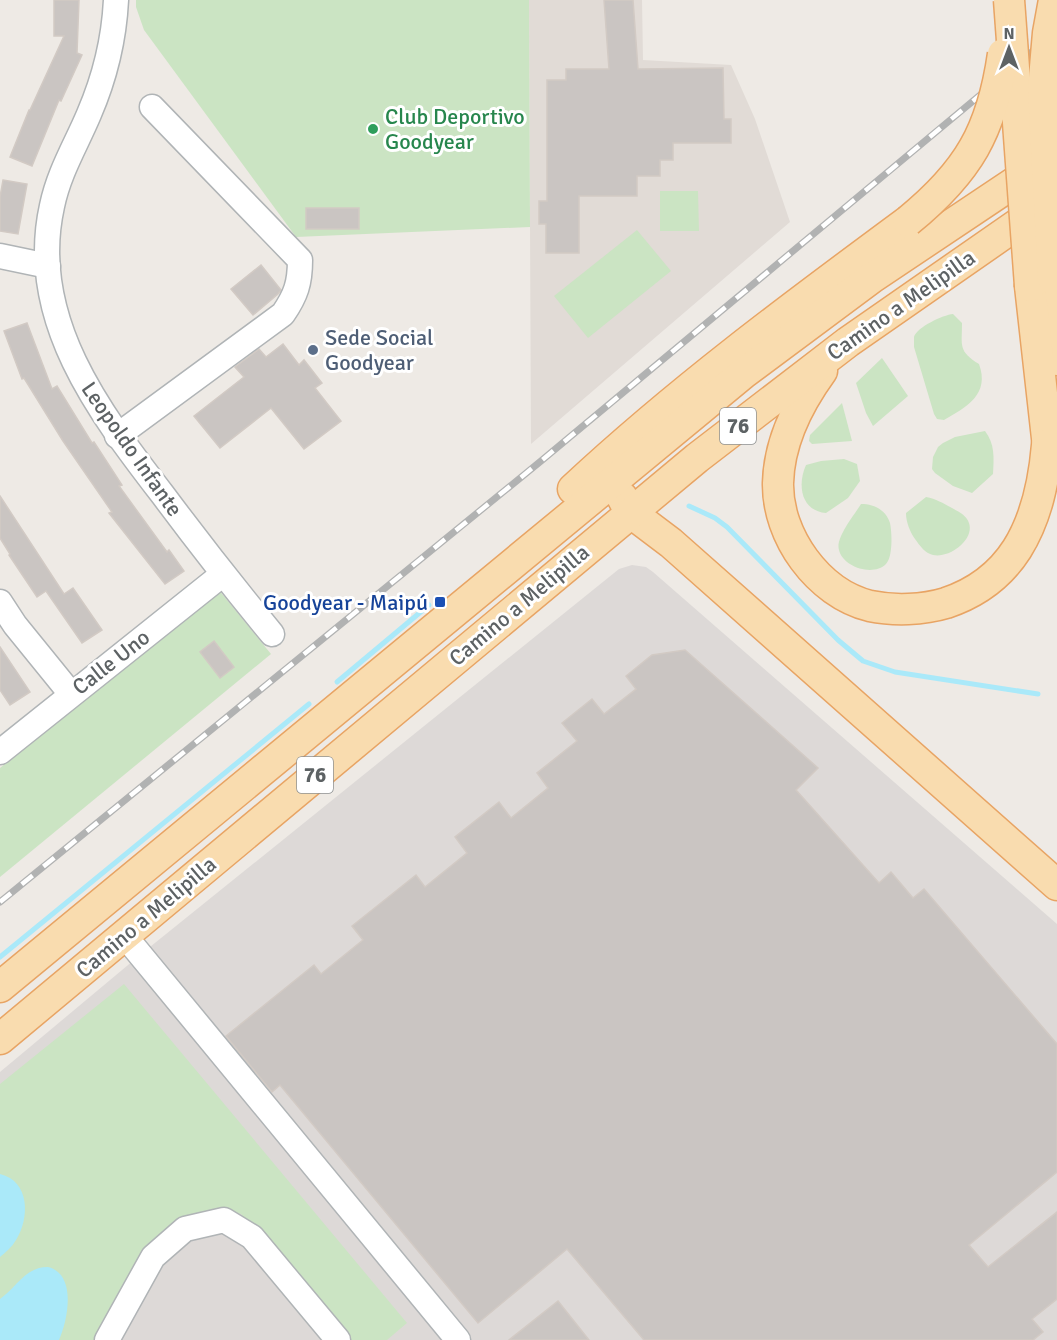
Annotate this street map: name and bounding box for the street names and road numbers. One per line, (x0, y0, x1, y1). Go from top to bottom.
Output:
street label: Camino a Melipilla (822, 244, 980, 366)
street label: Leopoldo Infante (76, 376, 188, 522)
road number: 76 (720, 408, 756, 444)
street label: Camino a Melipilla (443, 539, 595, 671)
street label: Calle Uno (67, 623, 155, 701)
road number: 76 (297, 757, 333, 793)
street label: Camino a Melipilla (70, 851, 222, 983)

